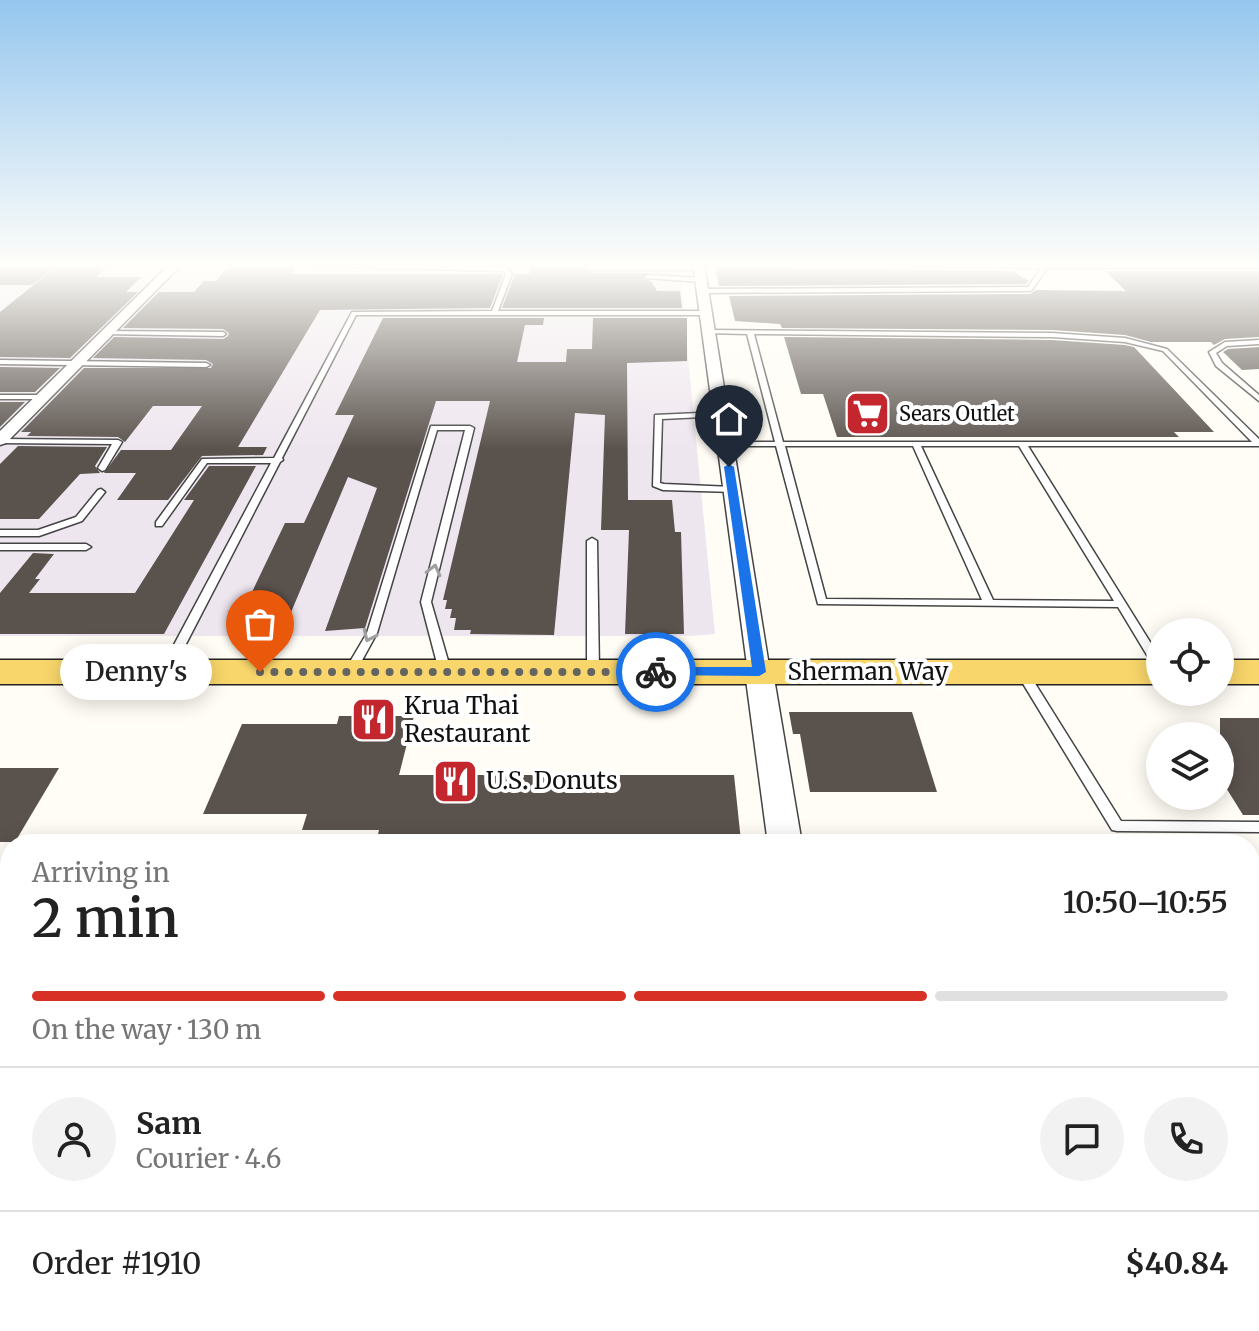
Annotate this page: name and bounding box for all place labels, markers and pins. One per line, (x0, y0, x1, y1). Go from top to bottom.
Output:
pin (695, 385, 763, 467)
supermarket icon: Sears Outlet (844, 390, 892, 438)
place label: Sears Outlet (899, 401, 1015, 426)
pin (226, 590, 294, 672)
callout: Denny's (60, 644, 212, 700)
place label: Krua Thai Restaurant (404, 690, 531, 749)
restaurant icon: Krua Thai Restaurant (349, 696, 397, 744)
restaurant icon: U.S. Donuts (431, 757, 479, 805)
place label: U.S. Donuts (486, 765, 618, 796)

